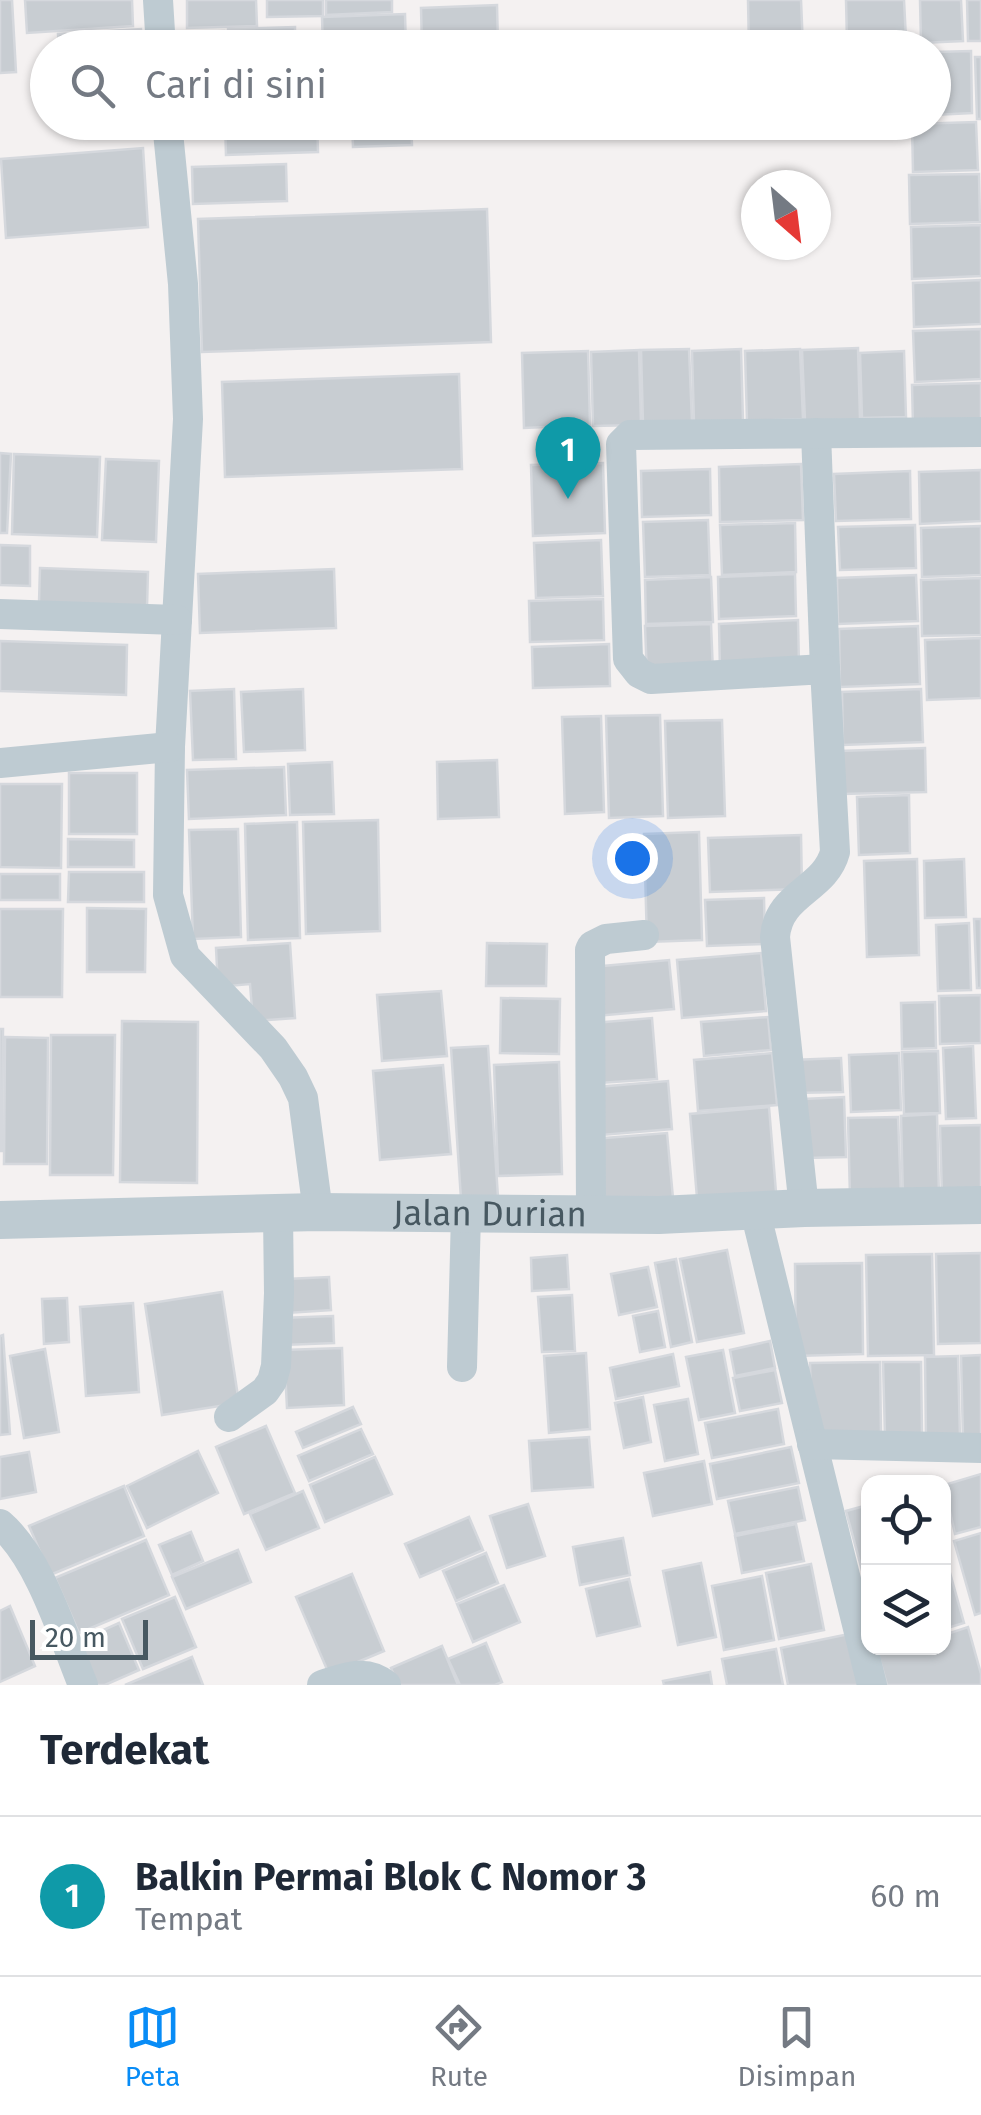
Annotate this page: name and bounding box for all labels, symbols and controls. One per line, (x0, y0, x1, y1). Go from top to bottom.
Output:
search box (30, 30, 951, 140)
icon: search (65, 58, 120, 113)
text: Cari di sini (145, 62, 327, 108)
north arrow (741, 170, 831, 260)
pin: 1 (536, 416, 600, 499)
your location (607, 833, 658, 884)
street label: Jalan Durian (393, 1192, 587, 1235)
map controls (861, 1475, 951, 1655)
button: locate (861, 1475, 951, 1565)
button: layers (861, 1565, 951, 1655)
scale bar (30, 1615, 148, 1660)
text: 20 m (45, 1621, 106, 1654)
text: Terdekat (40, 1725, 209, 1775)
text: Balkin Permai Blok C Nomor 3 (135, 1854, 647, 1900)
text: 1 (65, 1877, 80, 1915)
text: 60 m (870, 1877, 941, 1915)
text: Tempat (135, 1900, 242, 1938)
tab: Peta (125, 2000, 181, 2093)
tab: Rute (430, 2000, 488, 2093)
tab: Disimpan (737, 2000, 856, 2093)

